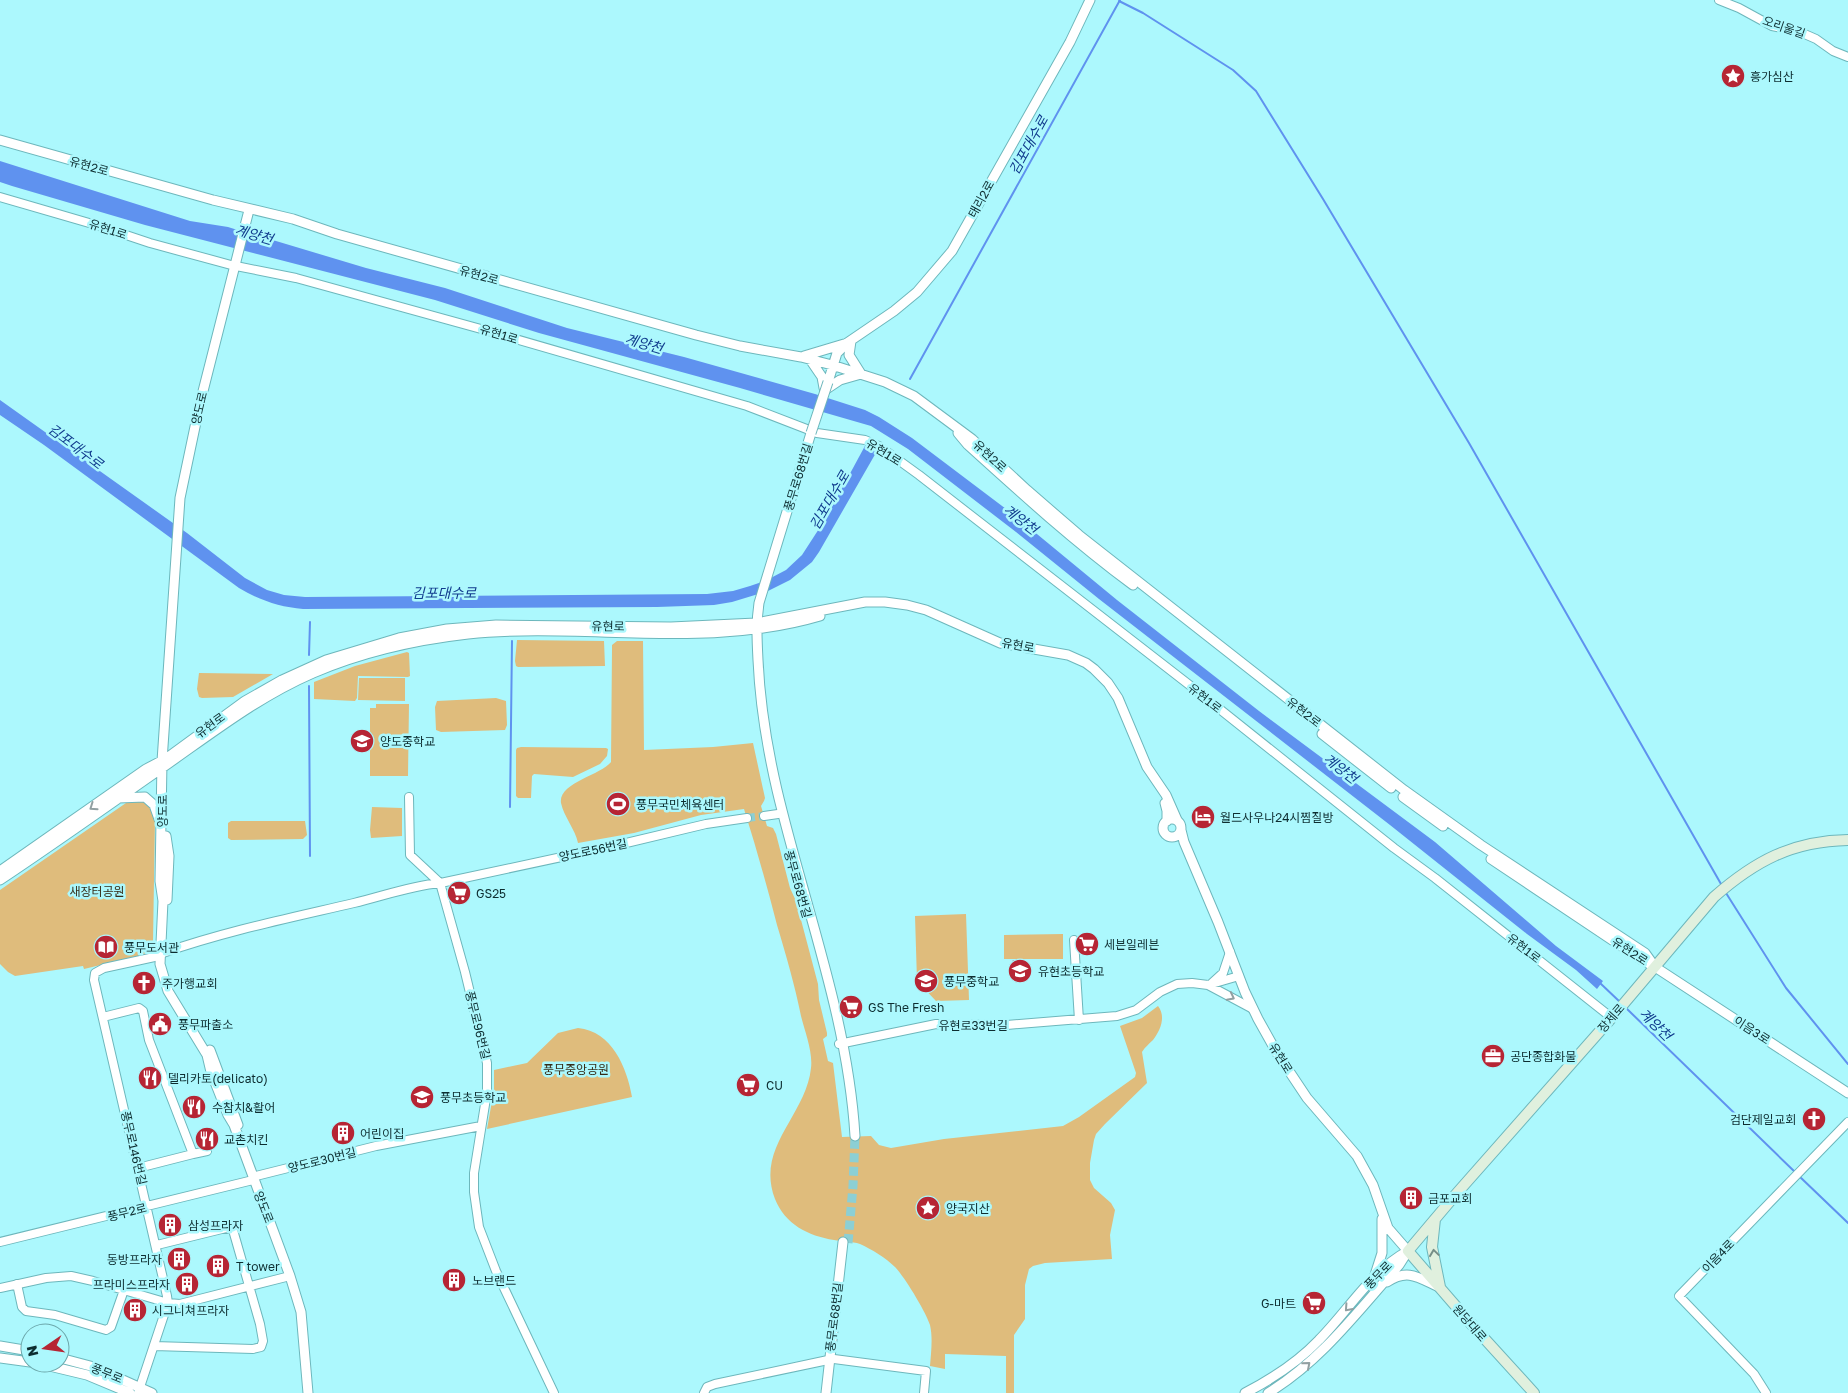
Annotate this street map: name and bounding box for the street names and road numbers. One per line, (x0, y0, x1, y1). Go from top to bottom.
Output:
street label: 오리울길 (1761, 13, 1807, 41)
street label: 유현2로 (68, 153, 110, 179)
street label: 태리2로 (965, 178, 997, 220)
street label: 유현1로 (87, 216, 129, 242)
street label: 유현2로 (458, 262, 500, 288)
street label: 유현1로 (478, 321, 520, 347)
street label: 양도로 (188, 390, 210, 426)
street label: 유현1로 (864, 435, 904, 469)
street label: 유현2로 (970, 437, 1010, 475)
street label: 풍무로68번길 (781, 441, 815, 513)
street label: 유현로 (591, 618, 625, 634)
street label: 유현로 (1000, 635, 1036, 655)
street label: 유현1로 (1185, 680, 1225, 716)
street label: 유현2로 (1284, 694, 1324, 730)
street label: 유현로 (192, 709, 228, 741)
street label: 양도로 (155, 794, 170, 828)
street label: 양도로56번길 (557, 835, 629, 865)
street label: 풍무로68번길 (781, 848, 815, 920)
street label: 유현1로 (1504, 930, 1544, 966)
street label: 유현2로 (1609, 934, 1651, 968)
street label: 풍무로96번길 (462, 989, 494, 1061)
street label: 장제로 (1594, 1001, 1628, 1035)
street label: 이음3로 (1731, 1013, 1773, 1047)
street label: 유현로33번길 (938, 1018, 1008, 1033)
street label: 유현로 (1266, 1040, 1296, 1076)
street label: 풍무로146번길 (118, 1109, 150, 1187)
street label: 양도로30번길 (286, 1144, 358, 1176)
street label: 양도로 (251, 1189, 277, 1225)
street label: 풍무2로 (106, 1200, 148, 1224)
street label: 이음4로 (1699, 1236, 1737, 1276)
street label: 풍무로 (1361, 1258, 1395, 1292)
street label: 풍무로68번길 (822, 1281, 846, 1353)
street label: 원당대로 (1450, 1301, 1490, 1345)
street label: 풍무로 (89, 1360, 125, 1386)

